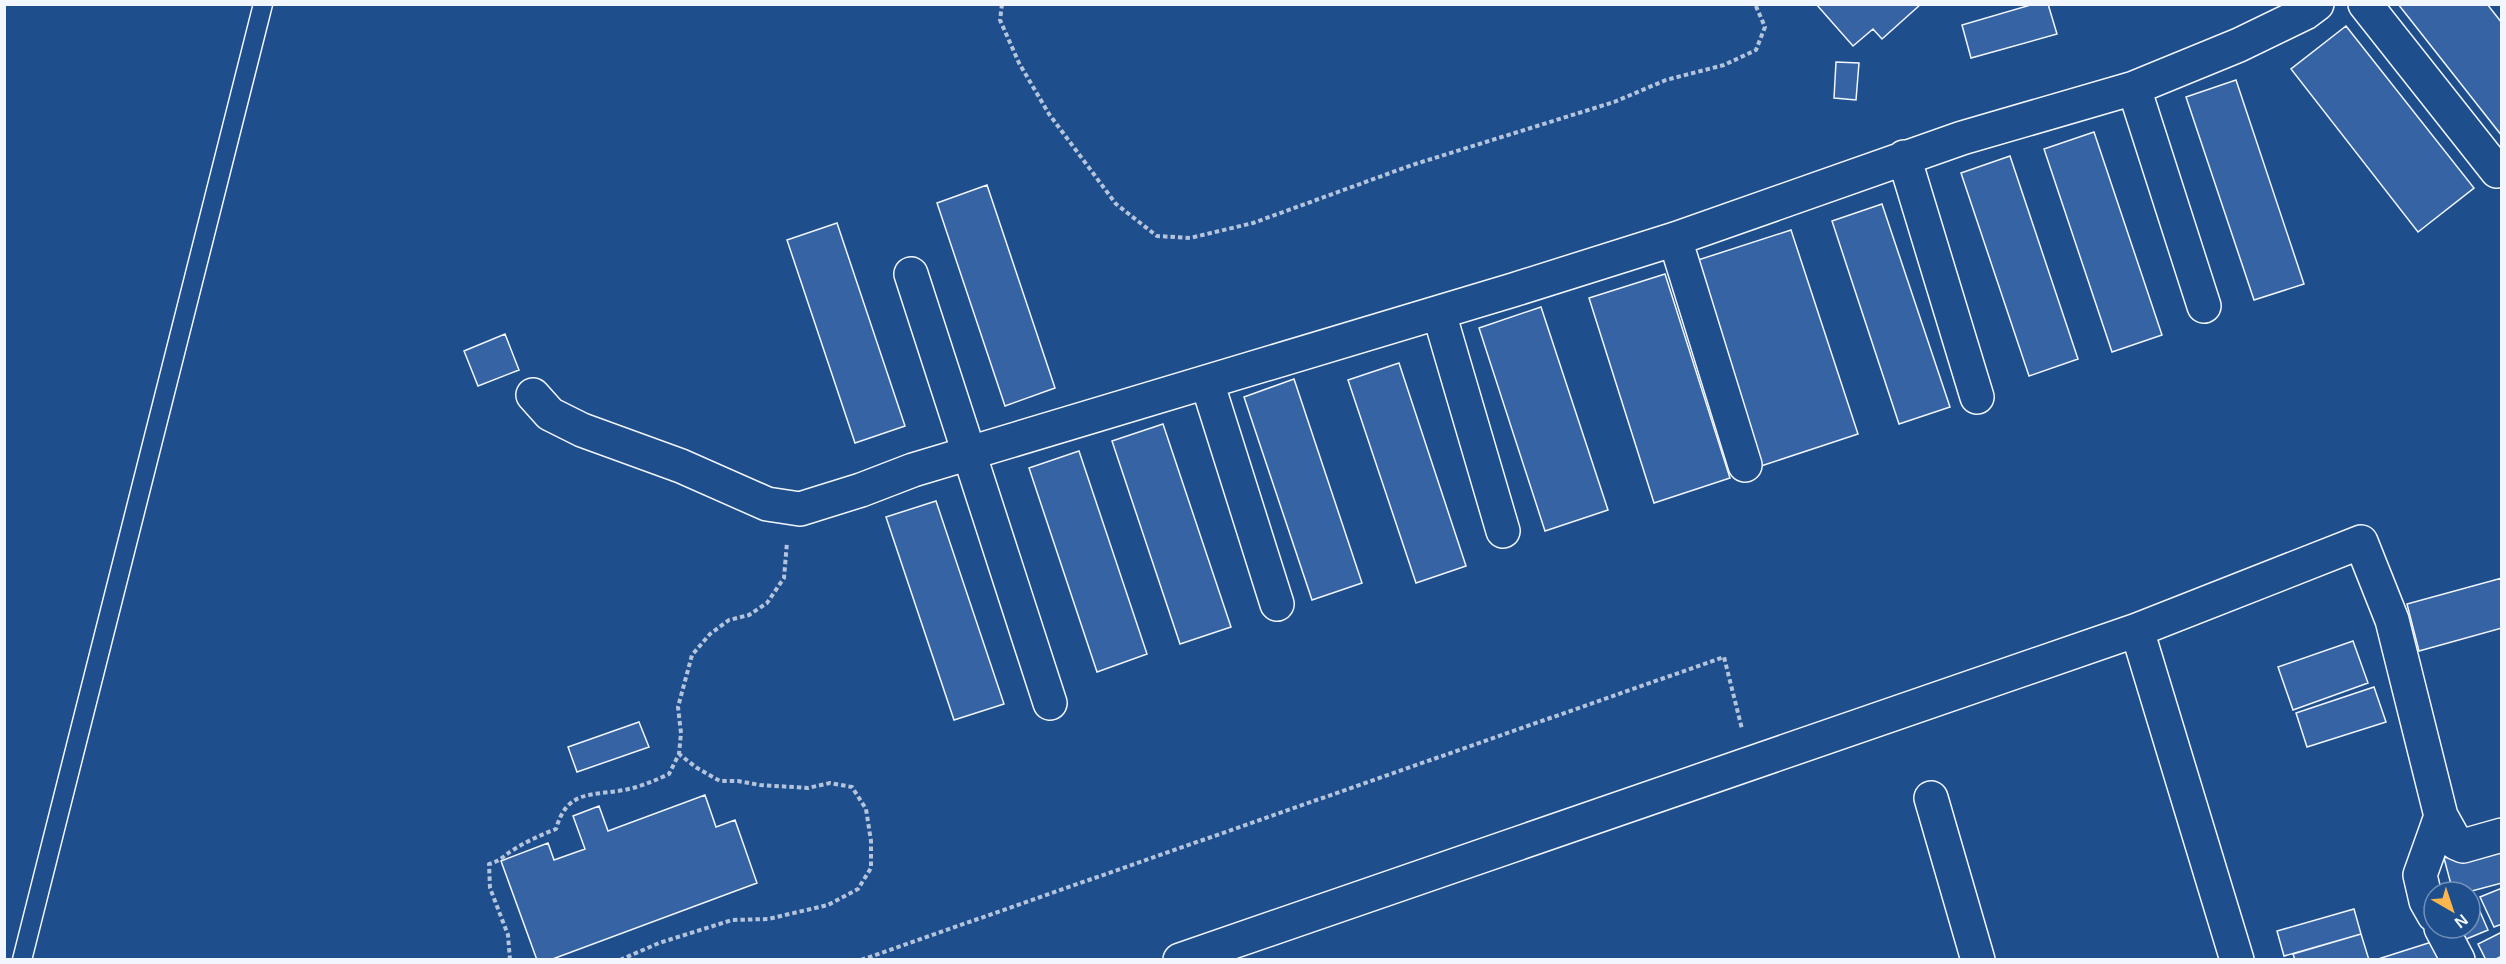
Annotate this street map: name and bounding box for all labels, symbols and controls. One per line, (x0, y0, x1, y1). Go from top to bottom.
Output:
north arrow (2422, 880, 2482, 940)
text: N (2451, 911, 2471, 932)

